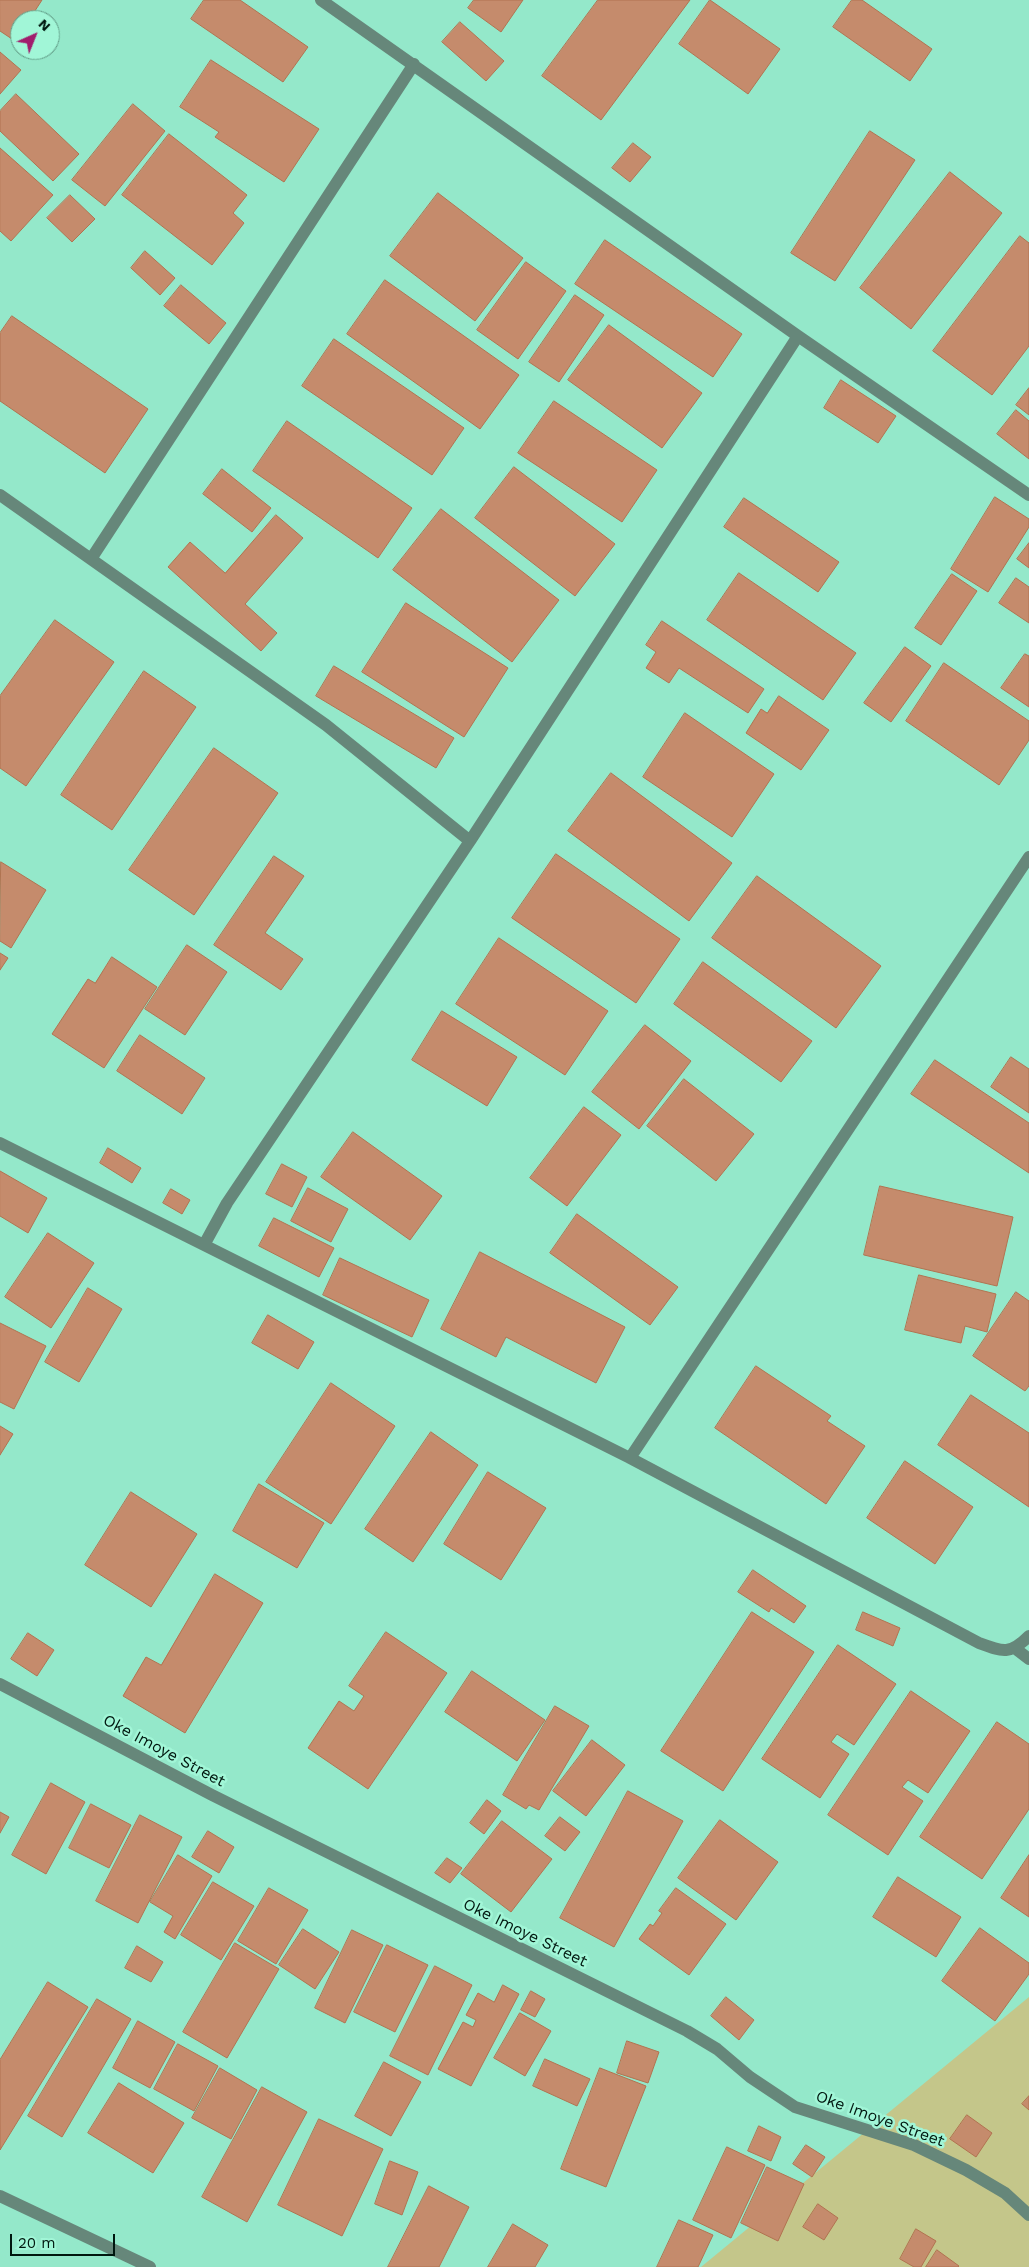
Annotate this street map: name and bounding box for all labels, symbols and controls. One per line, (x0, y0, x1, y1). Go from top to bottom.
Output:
north arrow (10, 10, 60, 60)
text: N (35, 16, 54, 34)
street label: Oke Imoye Street (100, 1711, 228, 1791)
street label: Oke Imoye Street (460, 1895, 590, 1971)
street label: Oke Imoye Street (813, 2087, 947, 2151)
scale bar (12, 2224, 118, 2256)
text: 20 m (18, 2234, 56, 2252)

